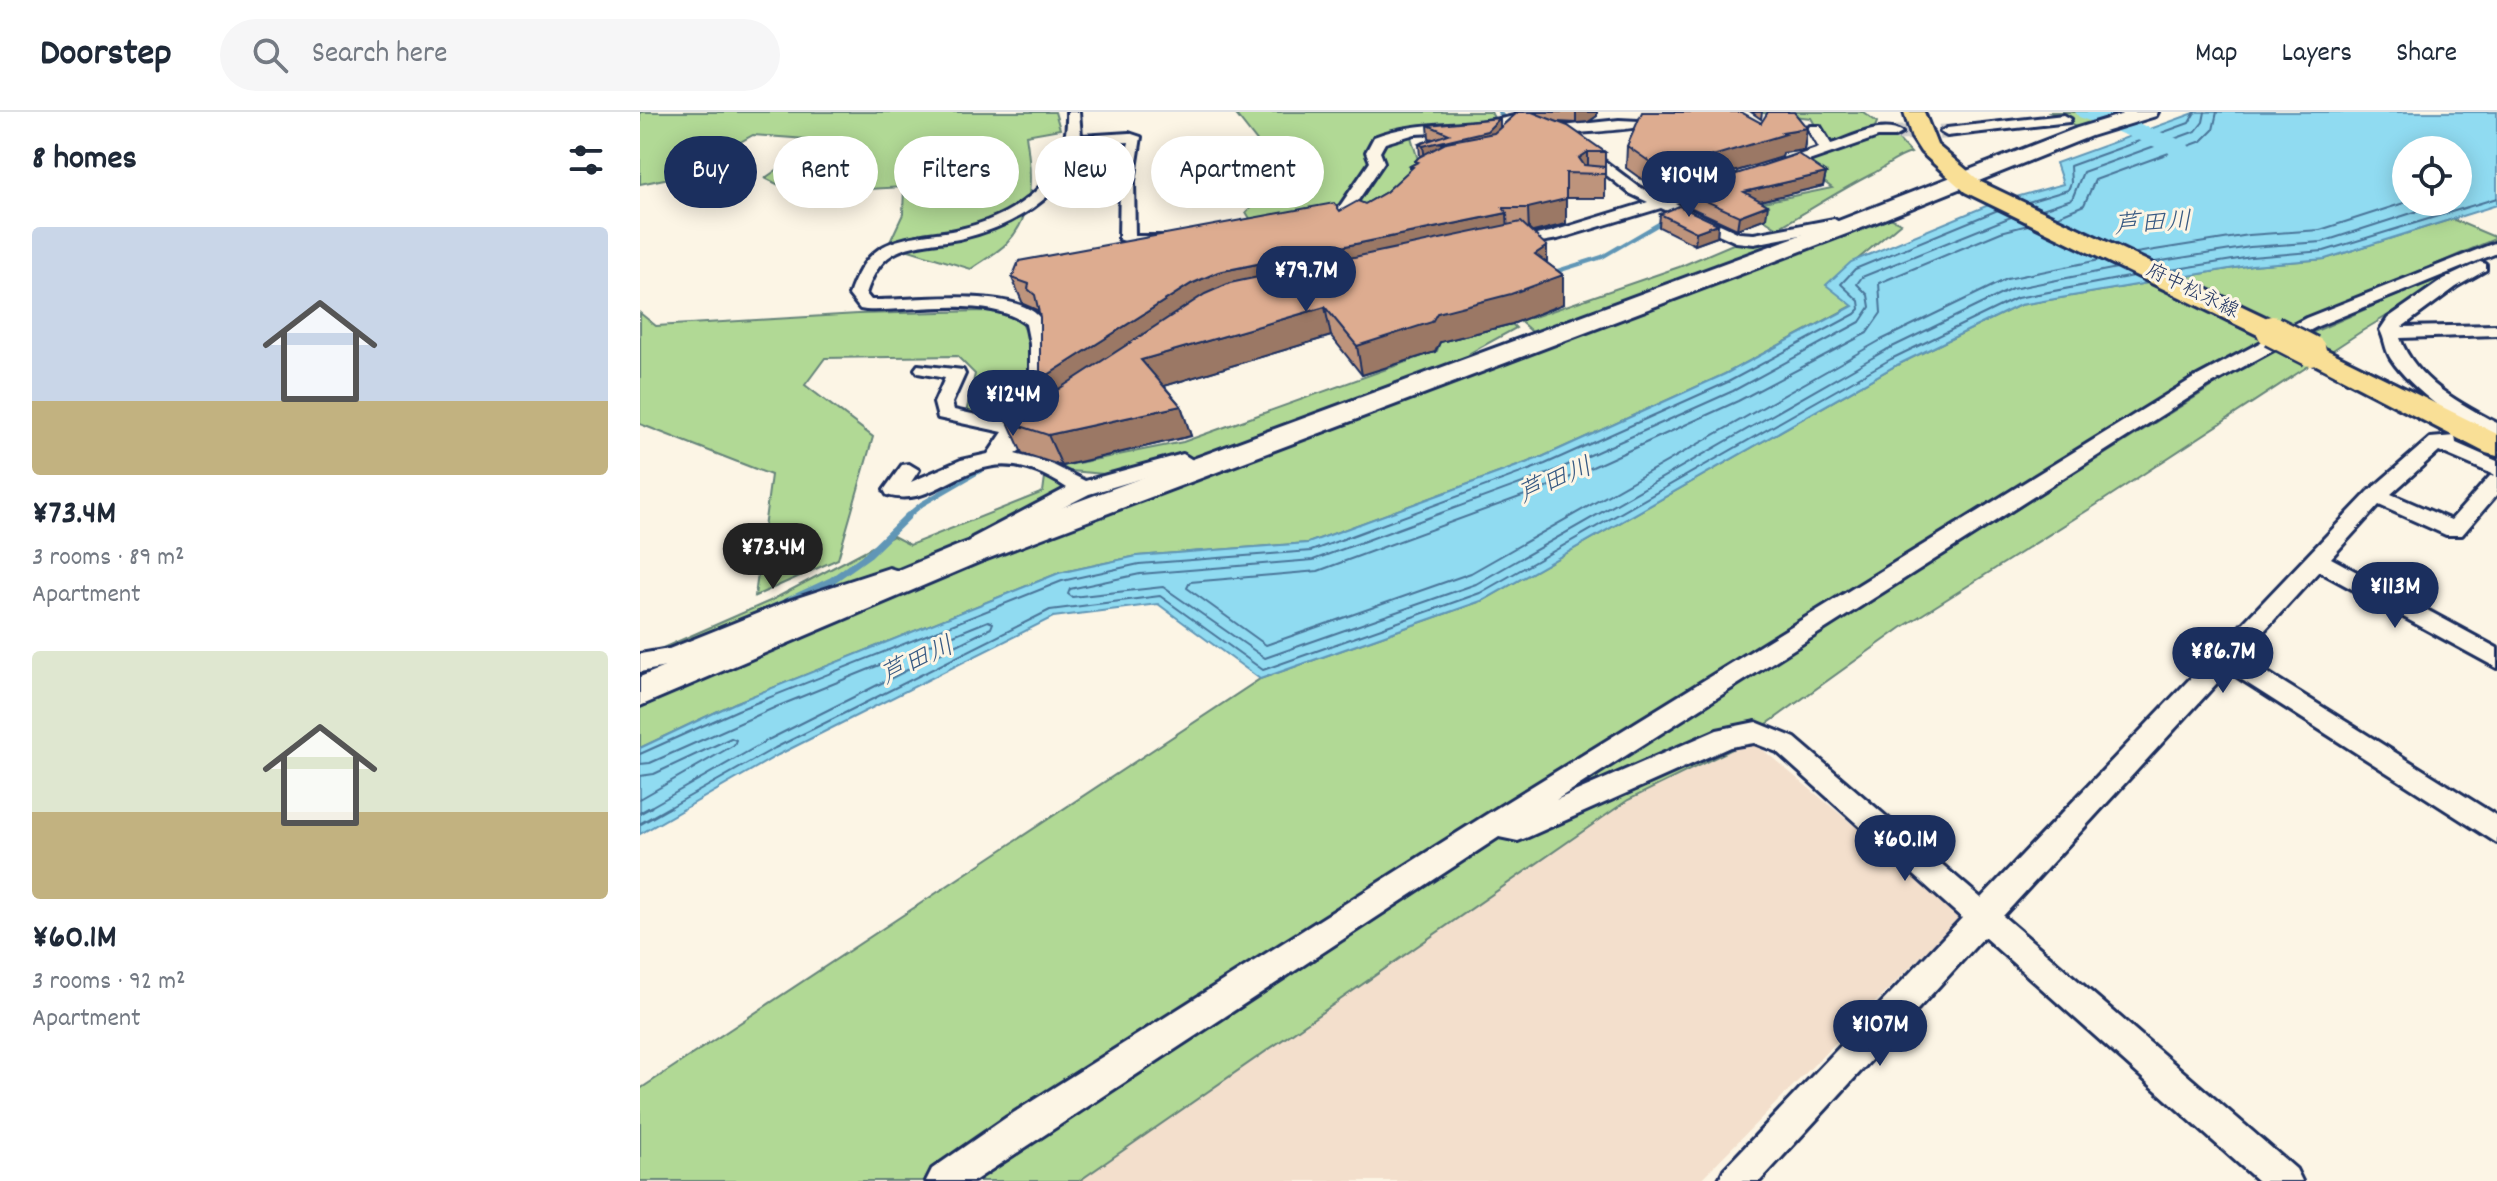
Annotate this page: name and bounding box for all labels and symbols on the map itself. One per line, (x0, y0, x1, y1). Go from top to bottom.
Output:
pin: ¥104M (1633, 151, 1745, 219)
water label: 芦田川 (2113, 204, 2193, 246)
pin: ¥79.7M (1241, 246, 1371, 314)
street label: 府中松永線 (2141, 257, 2243, 327)
pin: ¥124M (957, 370, 1069, 438)
water label: 芦田川 (1513, 450, 1599, 514)
pin: ¥73.4M (708, 523, 838, 591)
pin: ¥113M (2339, 562, 2451, 630)
pin: ¥86.7M (2158, 627, 2288, 695)
water label: 芦田川 (875, 629, 961, 695)
pin: ¥60.1M (1840, 815, 1970, 883)
pin: ¥107M (1824, 1000, 1936, 1068)

